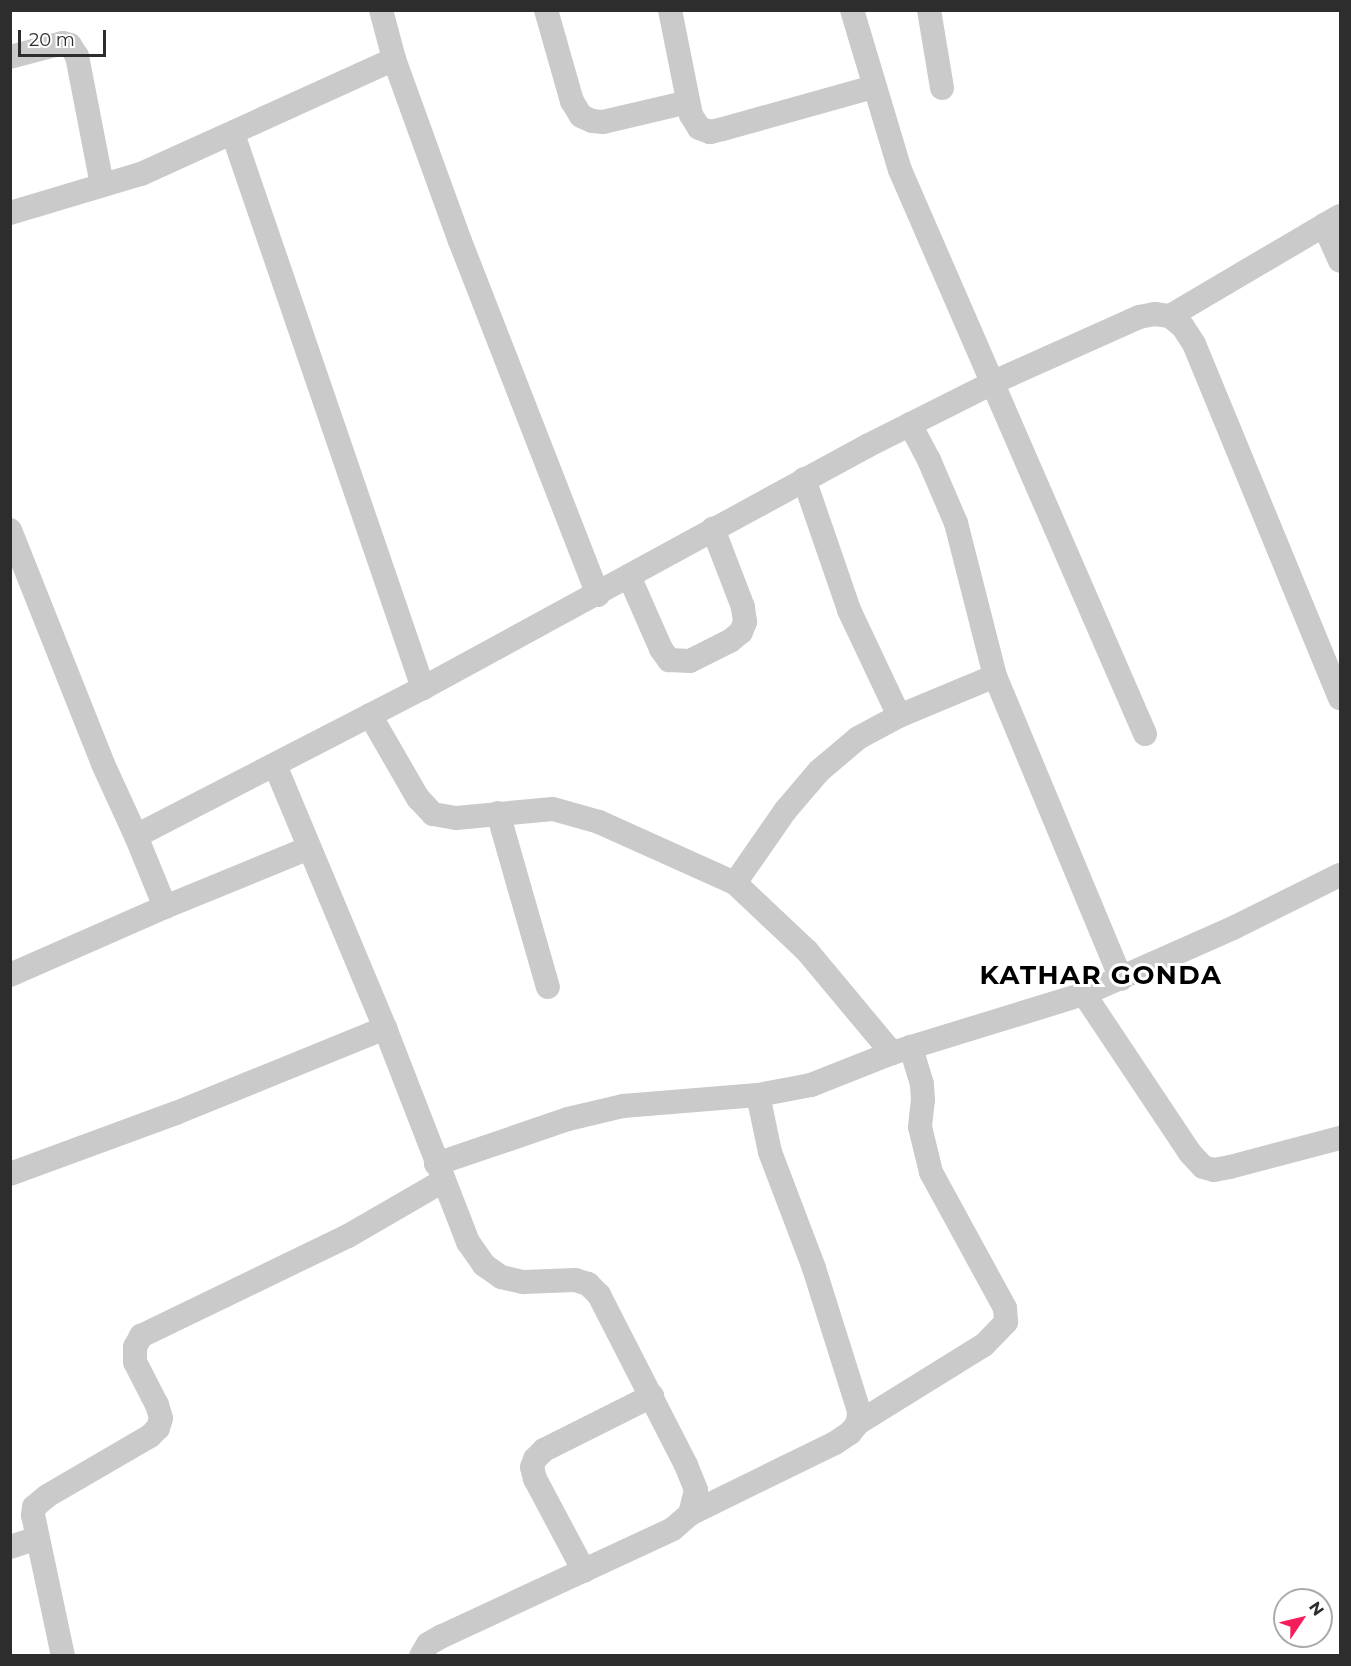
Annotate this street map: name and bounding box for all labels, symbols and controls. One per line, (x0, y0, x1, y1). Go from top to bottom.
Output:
scale bar (21, 18, 110, 56)
text: 20 m (29, 29, 75, 51)
district label: KATHAR GONDA (979, 960, 1223, 992)
north arrow (1273, 1588, 1333, 1648)
text: N (1305, 1598, 1328, 1619)

